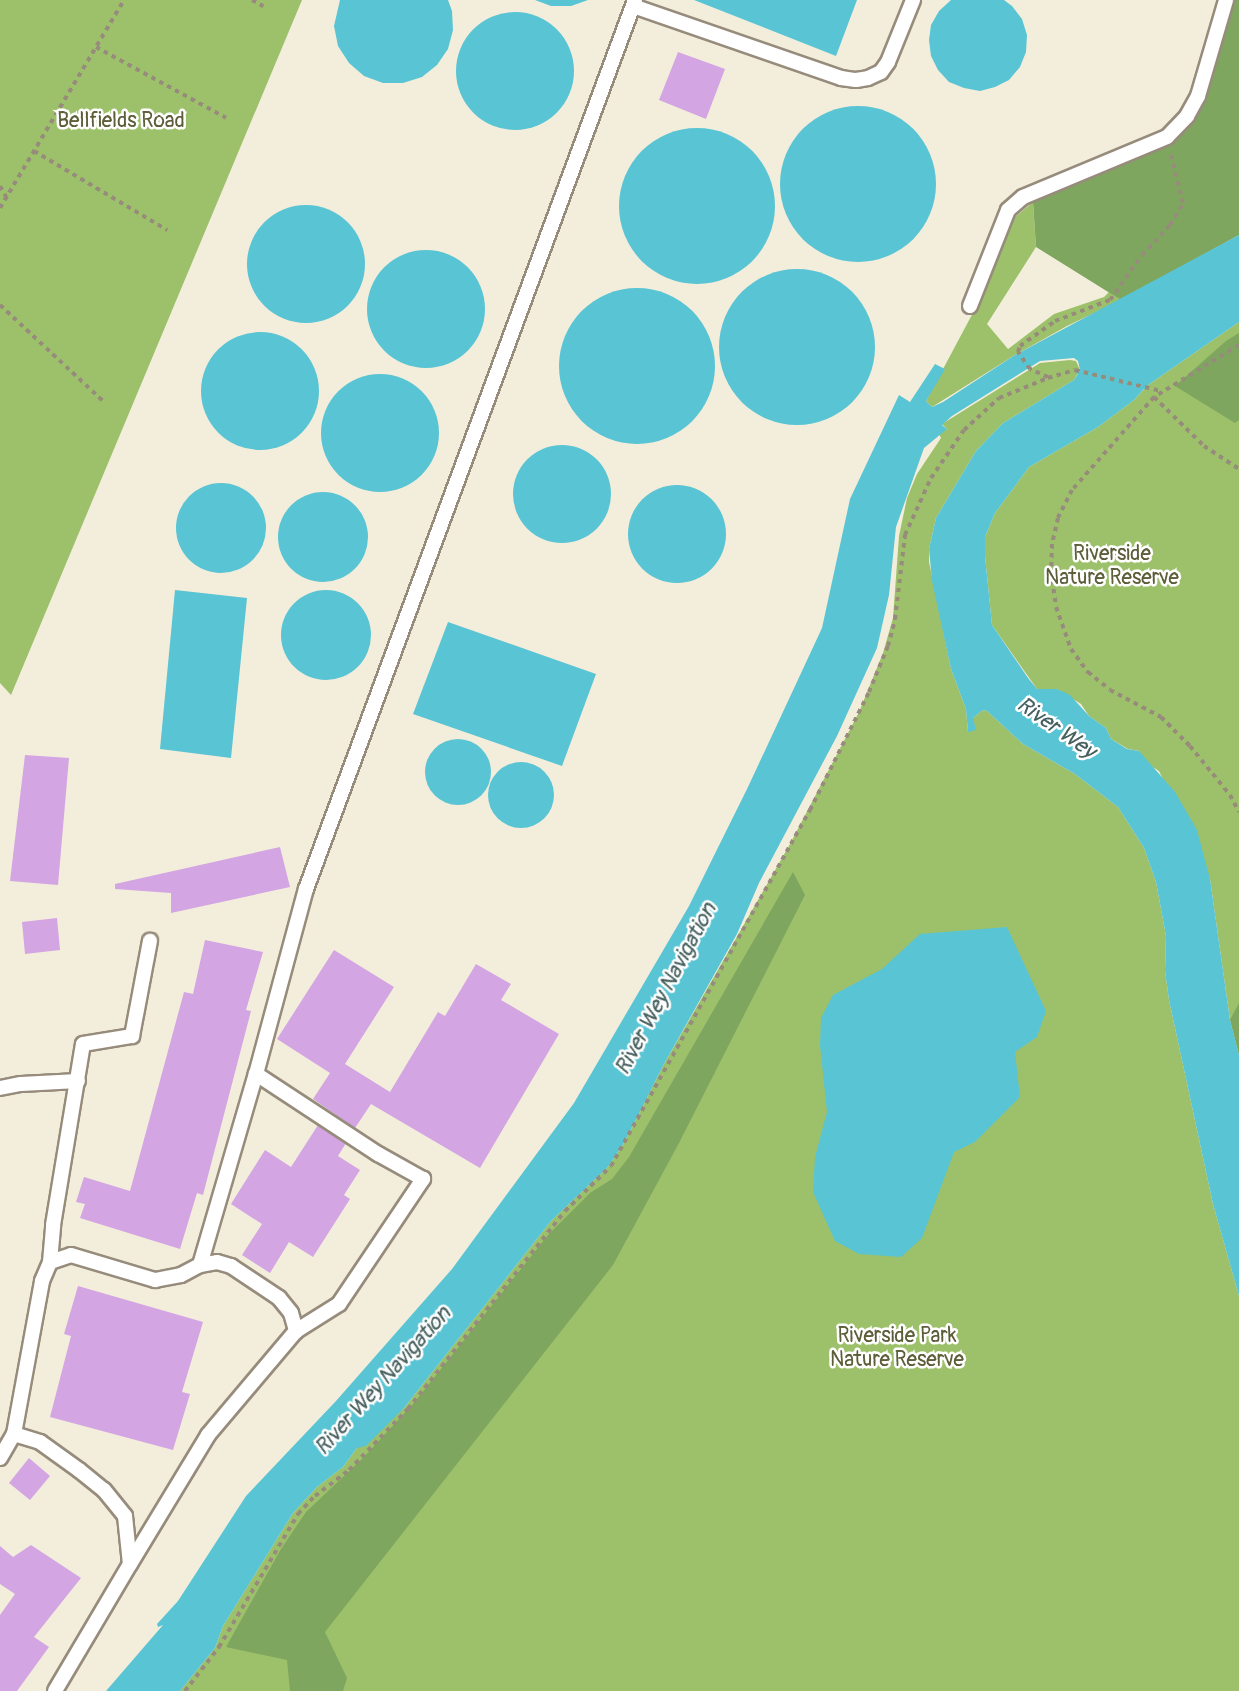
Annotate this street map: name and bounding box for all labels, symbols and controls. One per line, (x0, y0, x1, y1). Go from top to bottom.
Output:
park label: Bellfields Road (57, 108, 185, 134)
park label: Riverside Nature Reserve (1045, 541, 1179, 591)
water label: River Wey (1012, 691, 1100, 765)
water label: River Wey Navigation (610, 899, 722, 1079)
water label: River Wey Navigation (309, 1301, 457, 1461)
park label: Riverside Park Nature Reserve (830, 1323, 964, 1373)

